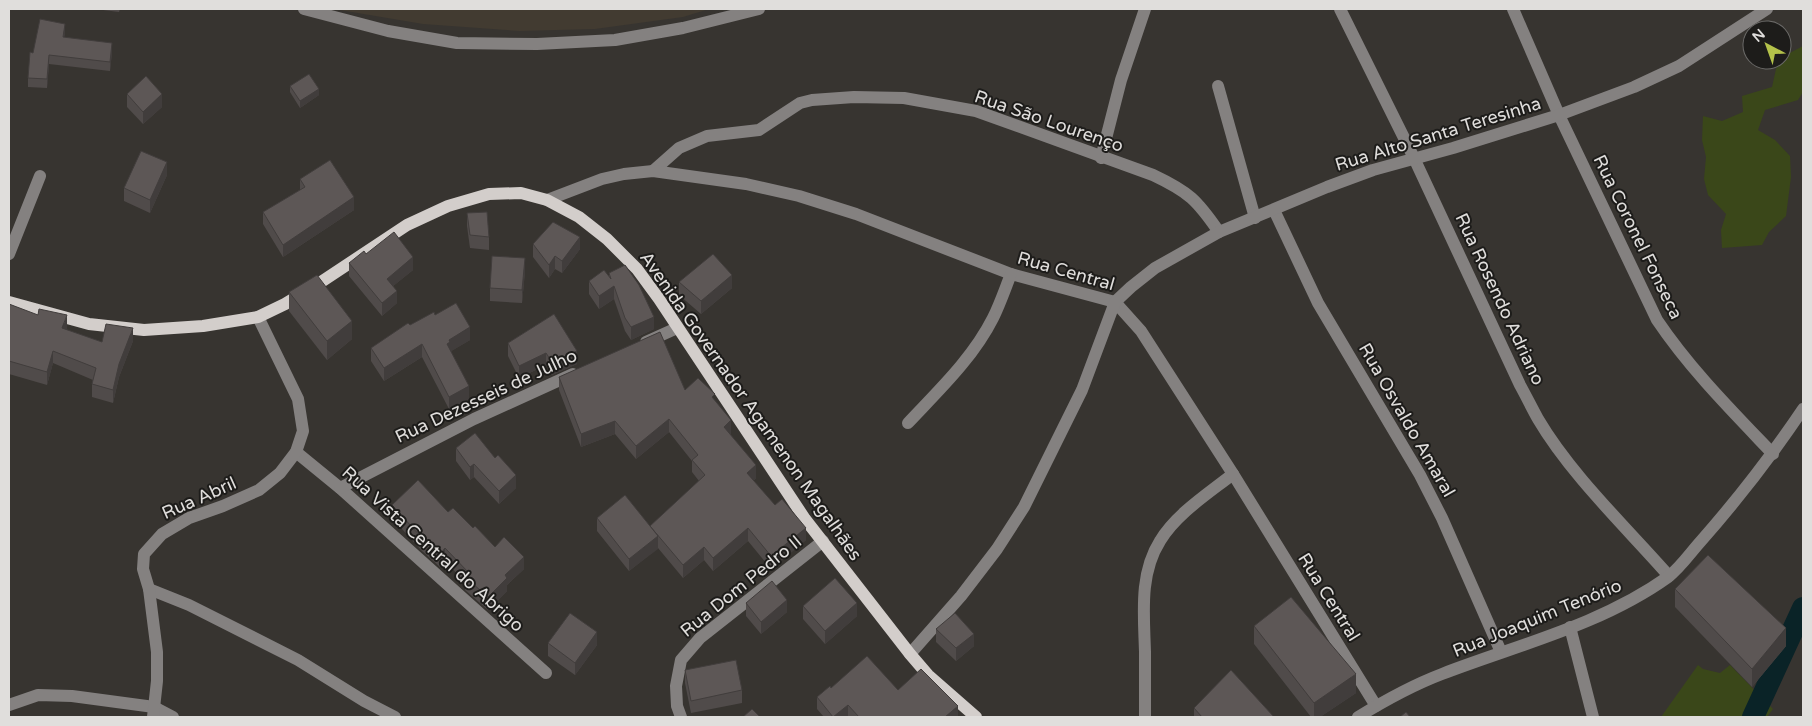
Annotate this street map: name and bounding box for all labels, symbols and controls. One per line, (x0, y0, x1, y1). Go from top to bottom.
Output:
north arrow (1742, 20, 1792, 70)
text: N (1749, 25, 1769, 46)
street label: Rua São Lourenço (972, 85, 1126, 157)
street label: Rua Alto Santa Teresinha (1332, 92, 1544, 176)
street label: Rua Coronel Fonseca (1589, 151, 1687, 323)
street label: Rua Rosendo Adriano (1450, 210, 1550, 388)
street label: Avenida Governador Agamenon Magalhães (635, 247, 867, 565)
street label: Rua Central (1015, 247, 1117, 295)
street label: Rua Osvaldo Amaral (1354, 339, 1460, 501)
street label: Rua Dezesseis de Julho (391, 344, 581, 448)
street label: Rua Vista Central do Abrigo (338, 461, 529, 637)
street label: Rua Abril (158, 472, 240, 524)
street label: Rua Dom Pedro II (676, 530, 806, 642)
street label: Rua Central (1293, 549, 1365, 645)
street label: Rua Joaquim Tenório (1449, 574, 1625, 662)

